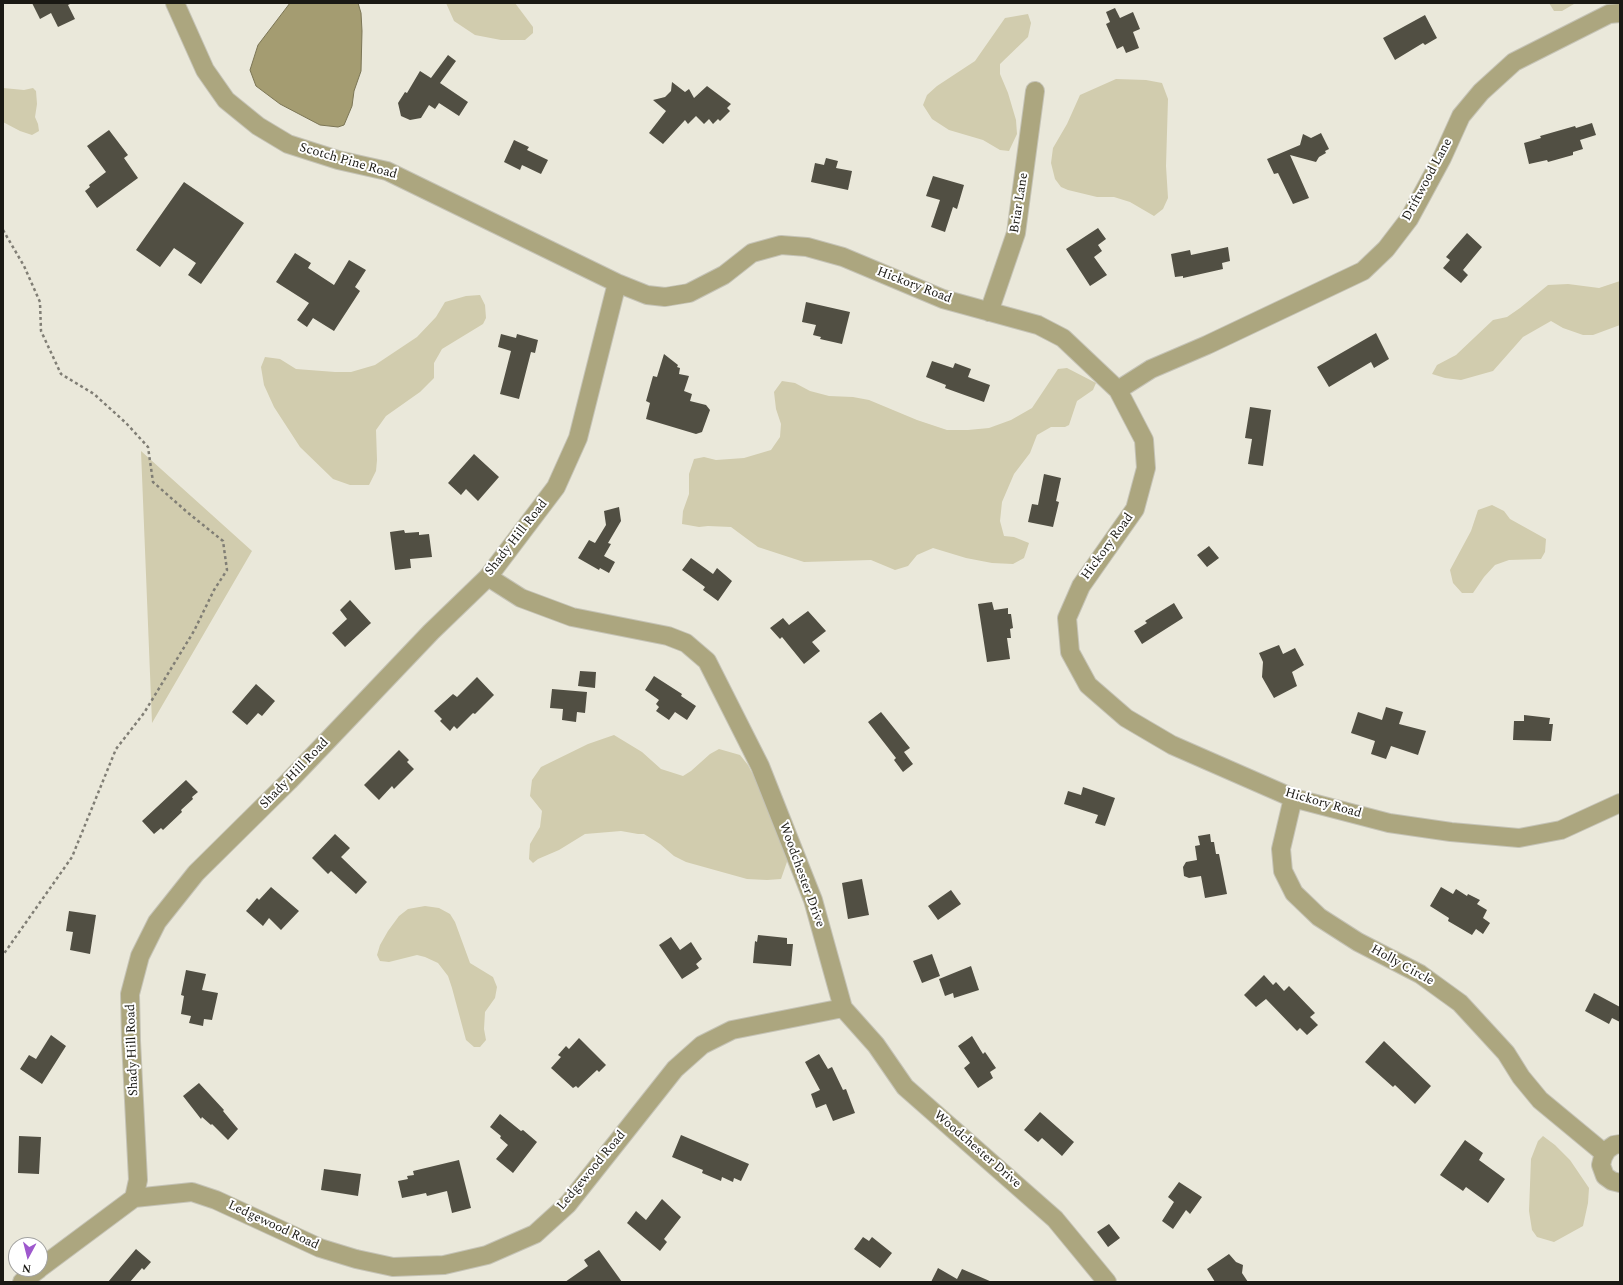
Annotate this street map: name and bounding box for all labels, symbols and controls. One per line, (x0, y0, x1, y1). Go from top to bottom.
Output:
street label: Driftwood Lane (1400, 136, 1456, 224)
street label: Scotch Pine Road (297, 141, 399, 183)
street label: Briar Lane (1008, 172, 1032, 234)
street label: Hickory Road (874, 265, 954, 307)
street label: Shady Hill Road (482, 497, 552, 579)
street label: Hickory Road (1079, 511, 1137, 583)
street label: Shady Hill Road (257, 735, 333, 813)
street label: Hickory Road (1283, 786, 1363, 822)
street label: Woodchester Drive (775, 820, 827, 930)
street label: Holly Circle (1368, 942, 1436, 990)
street label: Shady Hill Road (124, 1004, 142, 1096)
street label: Woodchester Drive (930, 1108, 1024, 1192)
street label: Ledgewood Road (554, 1128, 630, 1214)
street label: Ledgewood Road (225, 1198, 321, 1254)
north arrow (8, 1237, 48, 1277)
text: N (21, 1259, 32, 1277)

